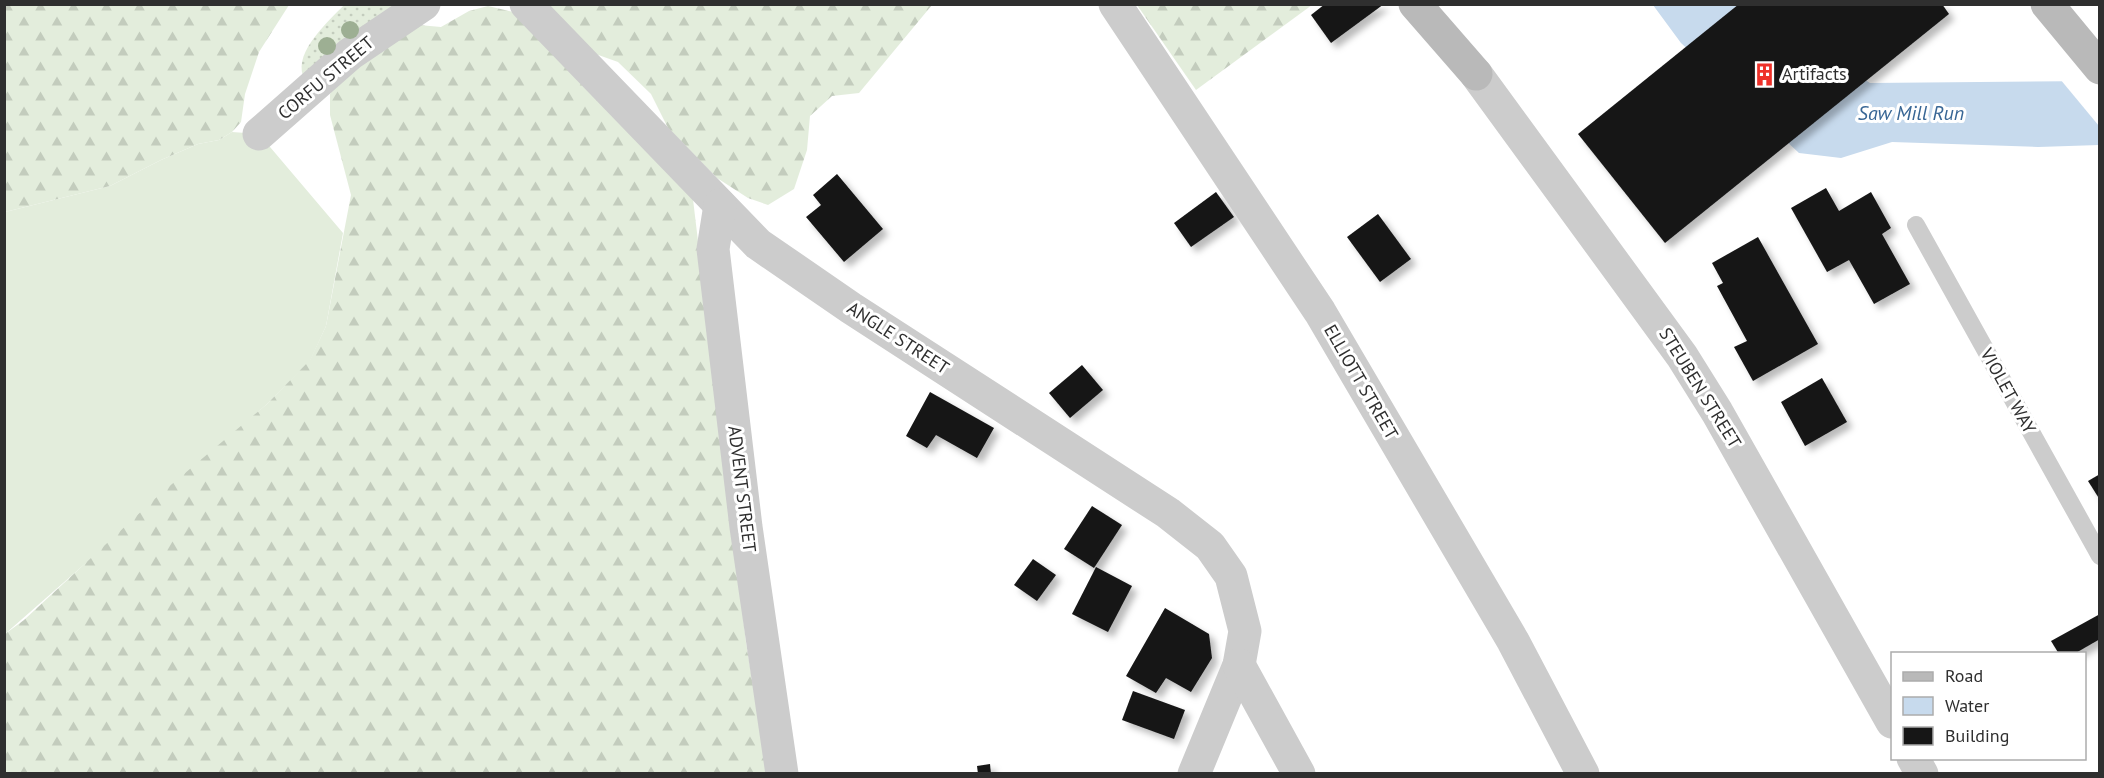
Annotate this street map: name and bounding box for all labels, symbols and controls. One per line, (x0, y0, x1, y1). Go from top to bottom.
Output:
street label: CORFU STREET (273, 31, 378, 124)
building icon: Artifacts (1751, 61, 1777, 87)
place label: Artifacts (1782, 62, 1847, 85)
water label: Saw Mill Run (1858, 100, 1964, 126)
street label: ANGLE STREET (843, 296, 954, 379)
street label: ELLIOTT STREET (1319, 320, 1404, 443)
street label: STEUBEN STREET (1654, 323, 1747, 452)
street label: VIOLET WAY (1975, 343, 2041, 438)
street label: ADVENT STREET (723, 424, 762, 554)
legend (1891, 652, 2086, 760)
text: Road (1945, 664, 1983, 687)
text: Water (1945, 694, 1989, 717)
text: Building (1945, 724, 2009, 747)

